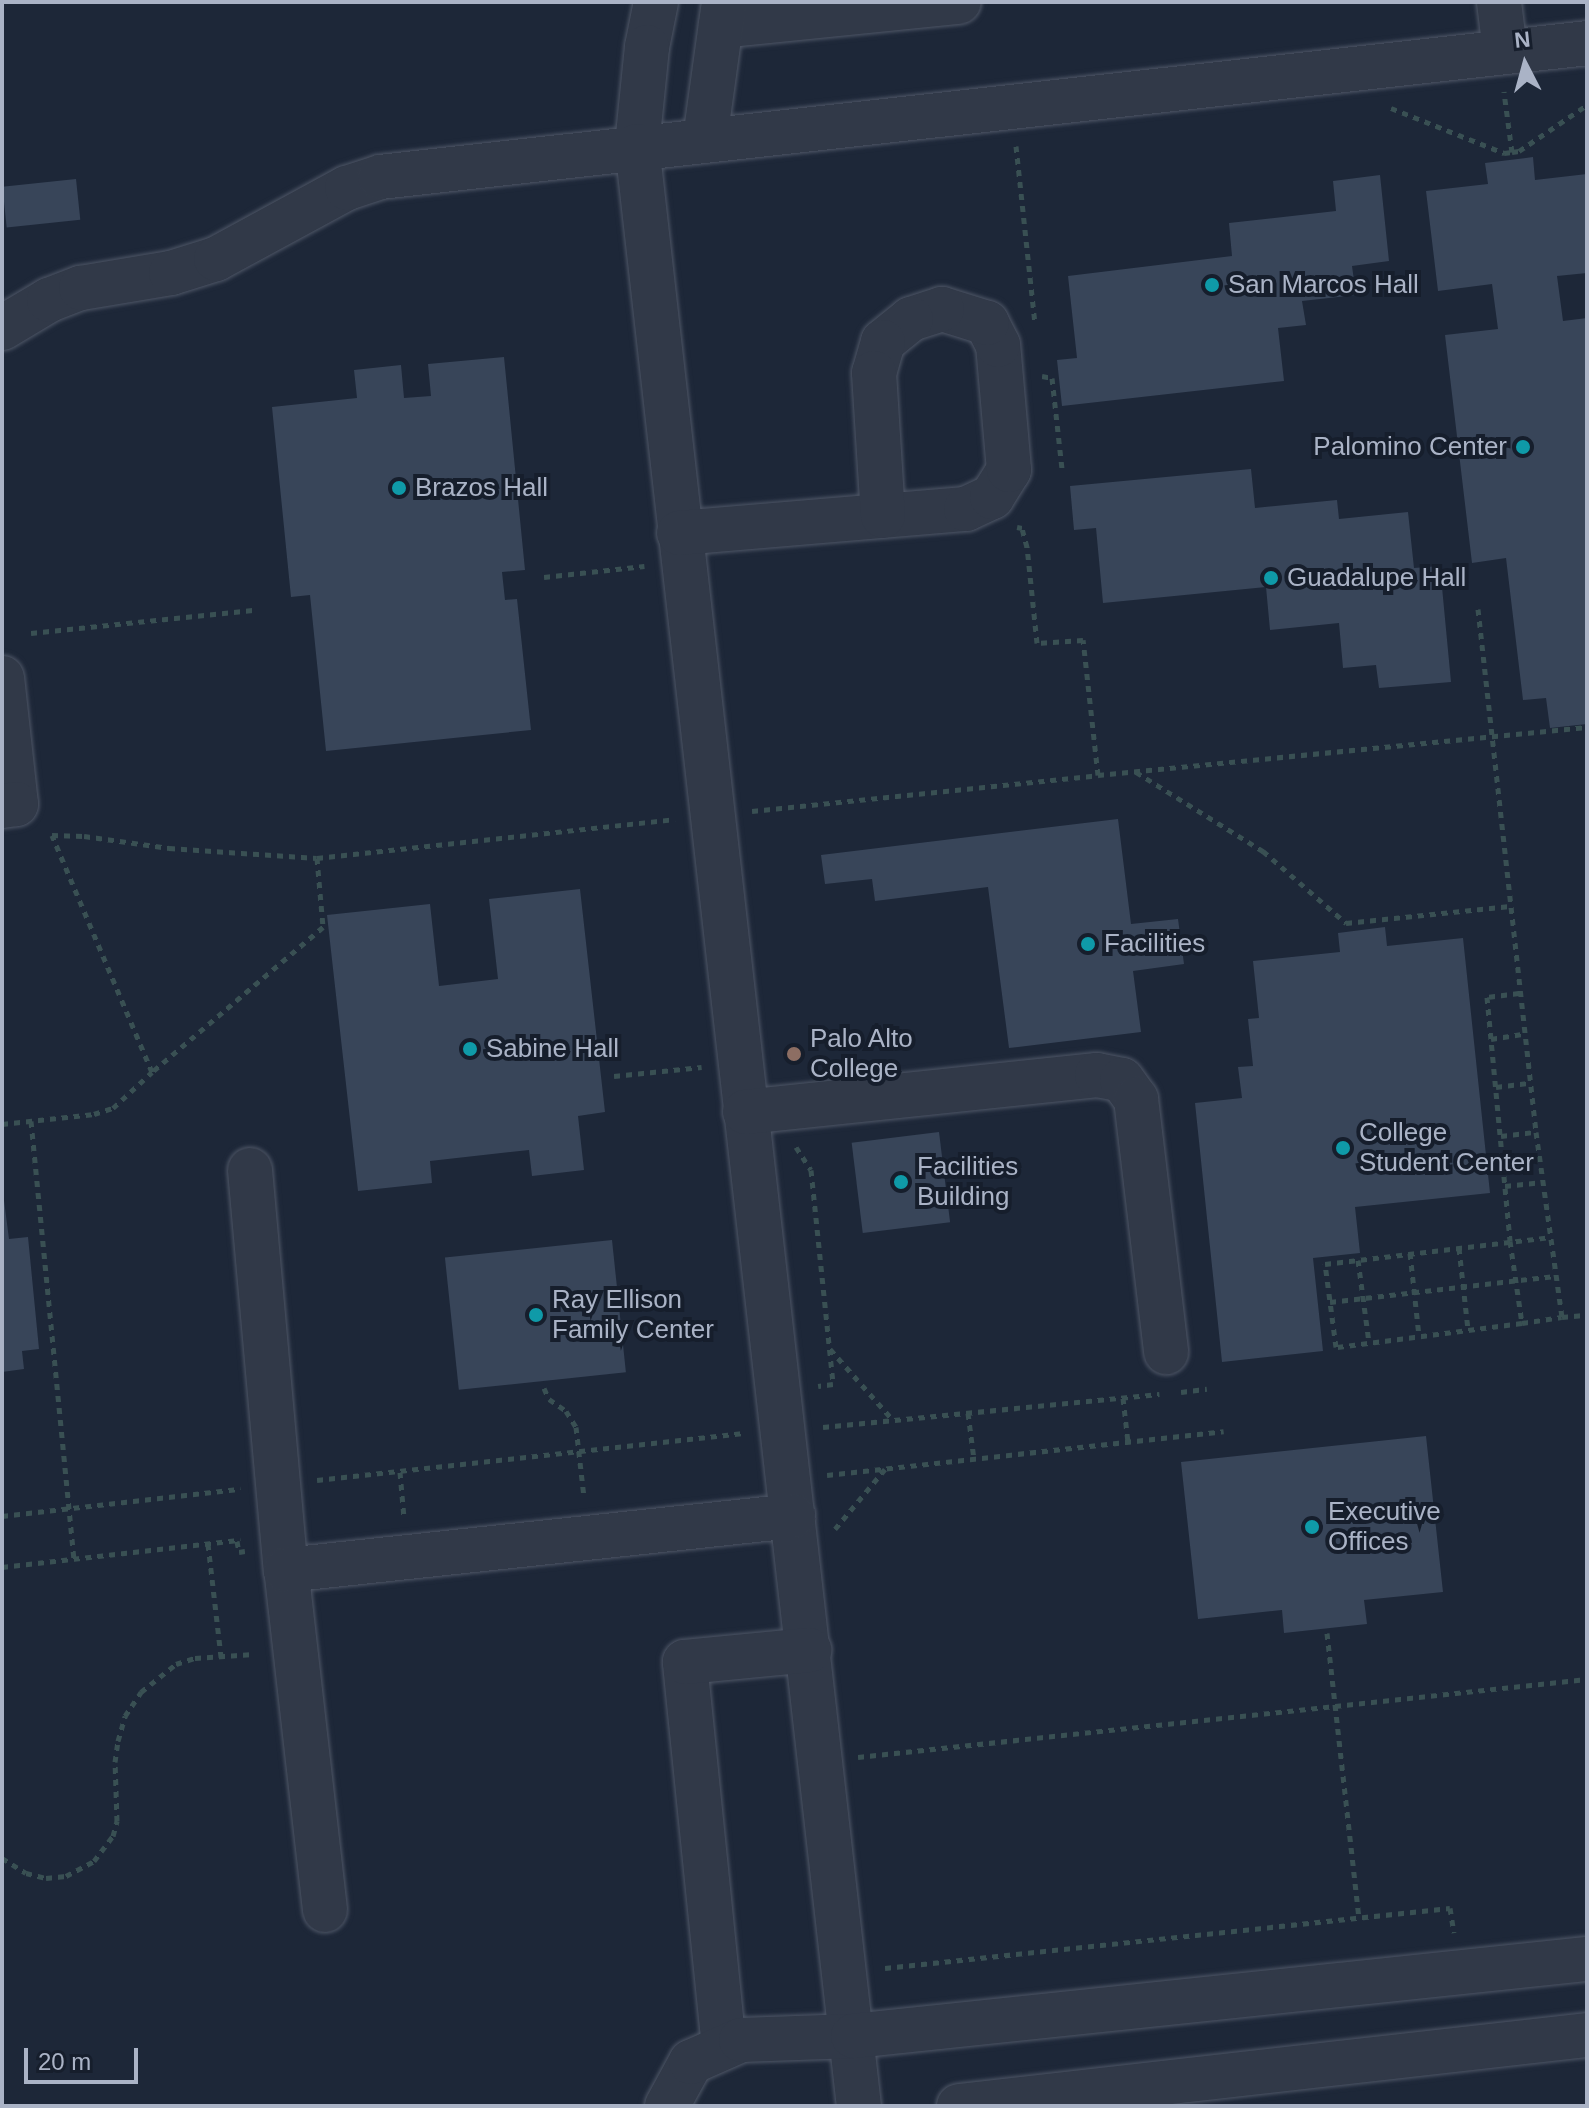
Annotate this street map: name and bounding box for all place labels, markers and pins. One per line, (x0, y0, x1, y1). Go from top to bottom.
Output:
place label: San Marcos Hall (1228, 269, 1419, 301)
marker: San Marcos Hall (1203, 276, 1221, 294)
place label: Palomino Center (1313, 431, 1507, 463)
marker: Palomino Center (1514, 438, 1532, 456)
place label: Brazos Hall (415, 472, 548, 504)
marker: Brazos Hall (390, 479, 408, 497)
place label: Guadalupe Hall (1287, 562, 1466, 594)
marker: Guadalupe Hall (1262, 569, 1280, 587)
place label: Facilities (1104, 928, 1205, 960)
marker: Facilities (1079, 935, 1097, 953)
place label: Palo Alto College (810, 1023, 914, 1084)
place label: Sabine Hall (486, 1033, 619, 1065)
marker: Sabine Hall (461, 1040, 479, 1058)
marker: Palo Alto College (785, 1045, 803, 1063)
place label: College Student Center (1359, 1117, 1534, 1178)
marker: College Student Center (1334, 1139, 1352, 1157)
place label: Facilities Building (917, 1151, 1018, 1212)
marker: Facilities Building (892, 1173, 910, 1191)
place label: Ray Ellison Family Center (552, 1284, 714, 1346)
marker: Ray Ellison Family Center (527, 1306, 545, 1324)
place label: Executive Offices (1328, 1496, 1441, 1558)
marker: Executive Offices (1303, 1518, 1321, 1536)

